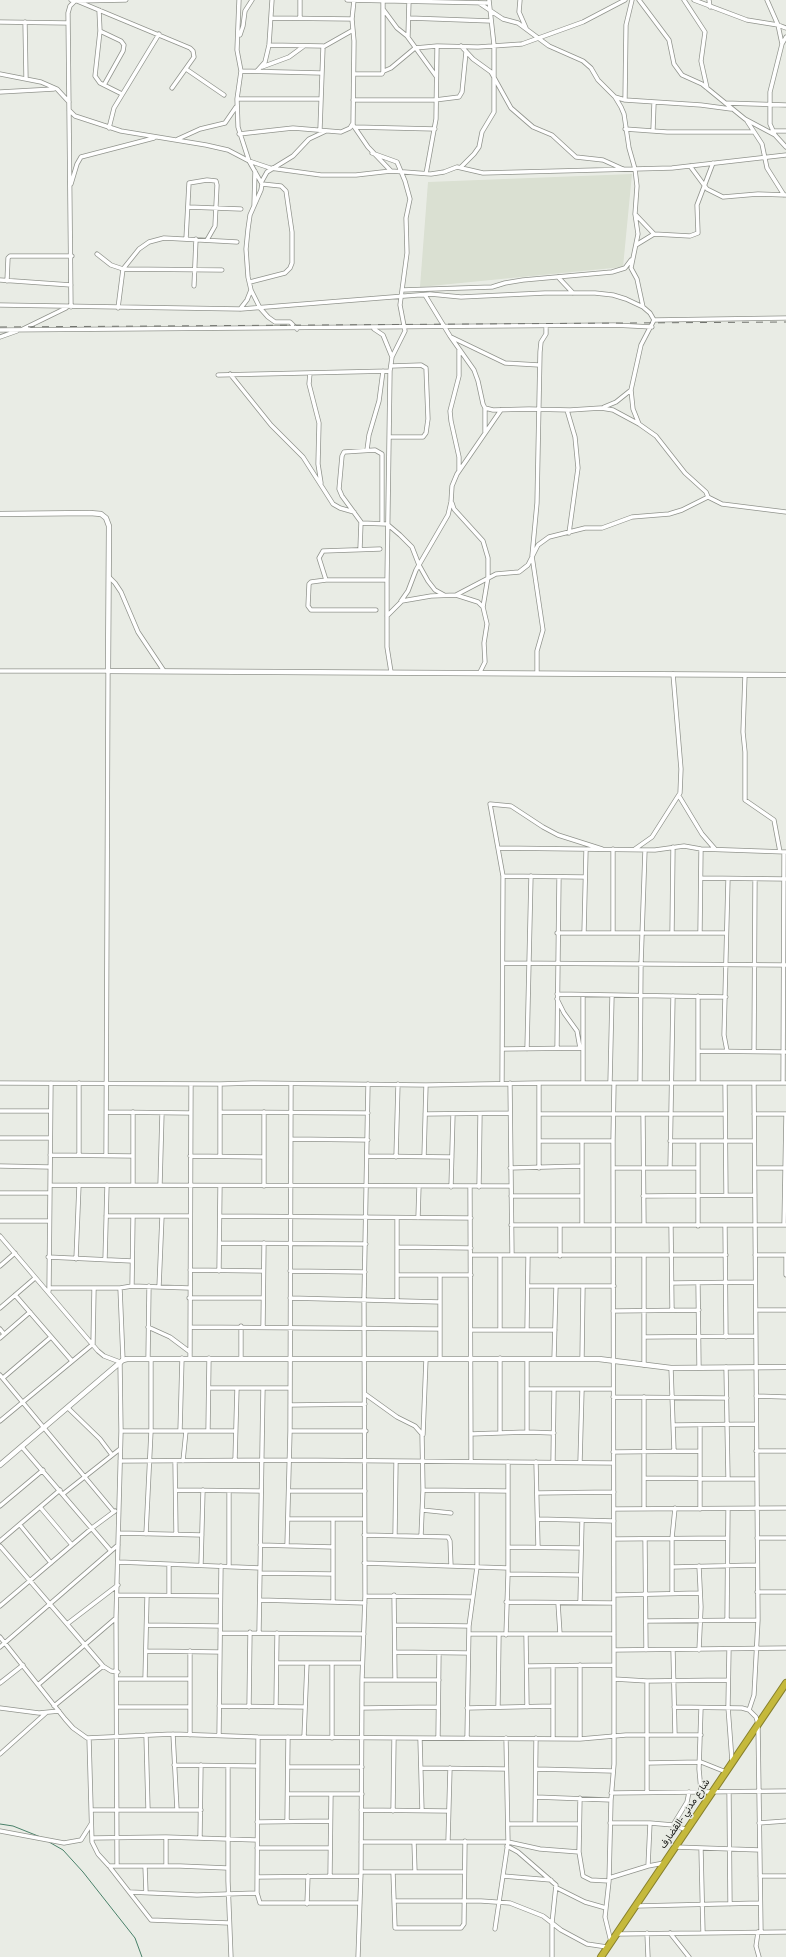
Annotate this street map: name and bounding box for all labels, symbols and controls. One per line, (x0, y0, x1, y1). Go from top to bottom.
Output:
street label: شارع مدني -القضارف (657, 1777, 713, 1851)

